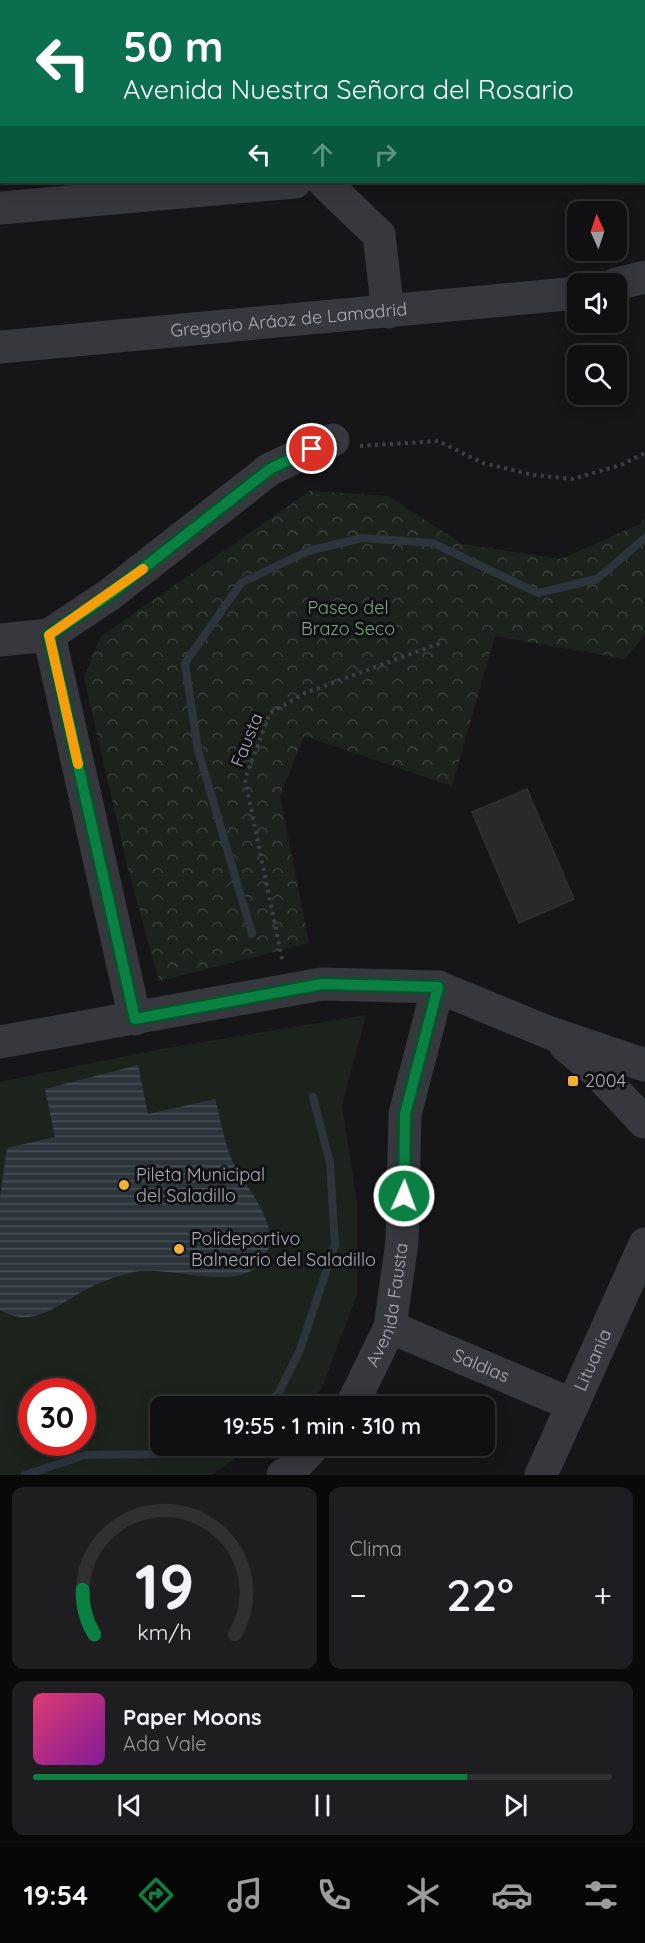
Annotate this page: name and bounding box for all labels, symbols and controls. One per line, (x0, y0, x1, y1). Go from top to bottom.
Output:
text: 50 m (123, 20, 223, 73)
icon: left (24, 24, 102, 102)
text: Avenida Nuestra Señora del Rosario (123, 72, 574, 106)
icon: left (243, 138, 276, 171)
icon: ahead (306, 138, 339, 171)
icon: right (369, 138, 402, 171)
north arrow (567, 201, 627, 261)
map controls (567, 201, 627, 405)
button: sound (567, 273, 627, 333)
street label: Gregorio Aráoz de Lamadrid (169, 297, 408, 342)
button: search (567, 345, 627, 405)
pin (286, 423, 337, 474)
icon: arrive (295, 432, 328, 465)
park label: Paseo del Brazo Seco (301, 596, 395, 640)
street label: Fausta (225, 709, 268, 770)
place label: 2004 (585, 1069, 626, 1092)
marker: 2004 (566, 1074, 580, 1088)
place label: Pileta Municipal del Saladillo (136, 1163, 265, 1207)
position arrow (372, 1164, 436, 1228)
marker: Pileta Municipal del Saladillo (117, 1178, 131, 1192)
place label: Polideportivo Balneario del Saladillo (191, 1227, 376, 1271)
street label: Avenida Fausta (360, 1241, 413, 1371)
marker: Polideportivo Balneario del Saladillo (172, 1242, 186, 1256)
street label: Lituania (568, 1325, 616, 1395)
street label: Saldias (450, 1343, 513, 1388)
speed limit sign: 30 (18, 1378, 96, 1456)
text: 19:55 · 1 min · 310 m (224, 1412, 421, 1440)
text: Clima (350, 1536, 402, 1561)
text: 19 (134, 1547, 194, 1625)
text: 22° (446, 1566, 514, 1622)
text: − (350, 1574, 367, 1615)
text: + (593, 1574, 612, 1615)
text: km/h (137, 1619, 191, 1645)
text: Paper Moons (123, 1703, 262, 1731)
text: Ada Vale (123, 1731, 207, 1756)
icon: previous (113, 1789, 146, 1822)
icon: pause (306, 1789, 339, 1822)
icon: next (499, 1789, 532, 1822)
icon: directions (135, 1874, 177, 1916)
icon: music (224, 1874, 266, 1916)
icon: phone (313, 1874, 355, 1916)
icon: climate (402, 1874, 444, 1916)
icon: car (491, 1874, 533, 1916)
icon: filters (580, 1874, 622, 1916)
text: 19:54 (23, 1878, 88, 1912)

